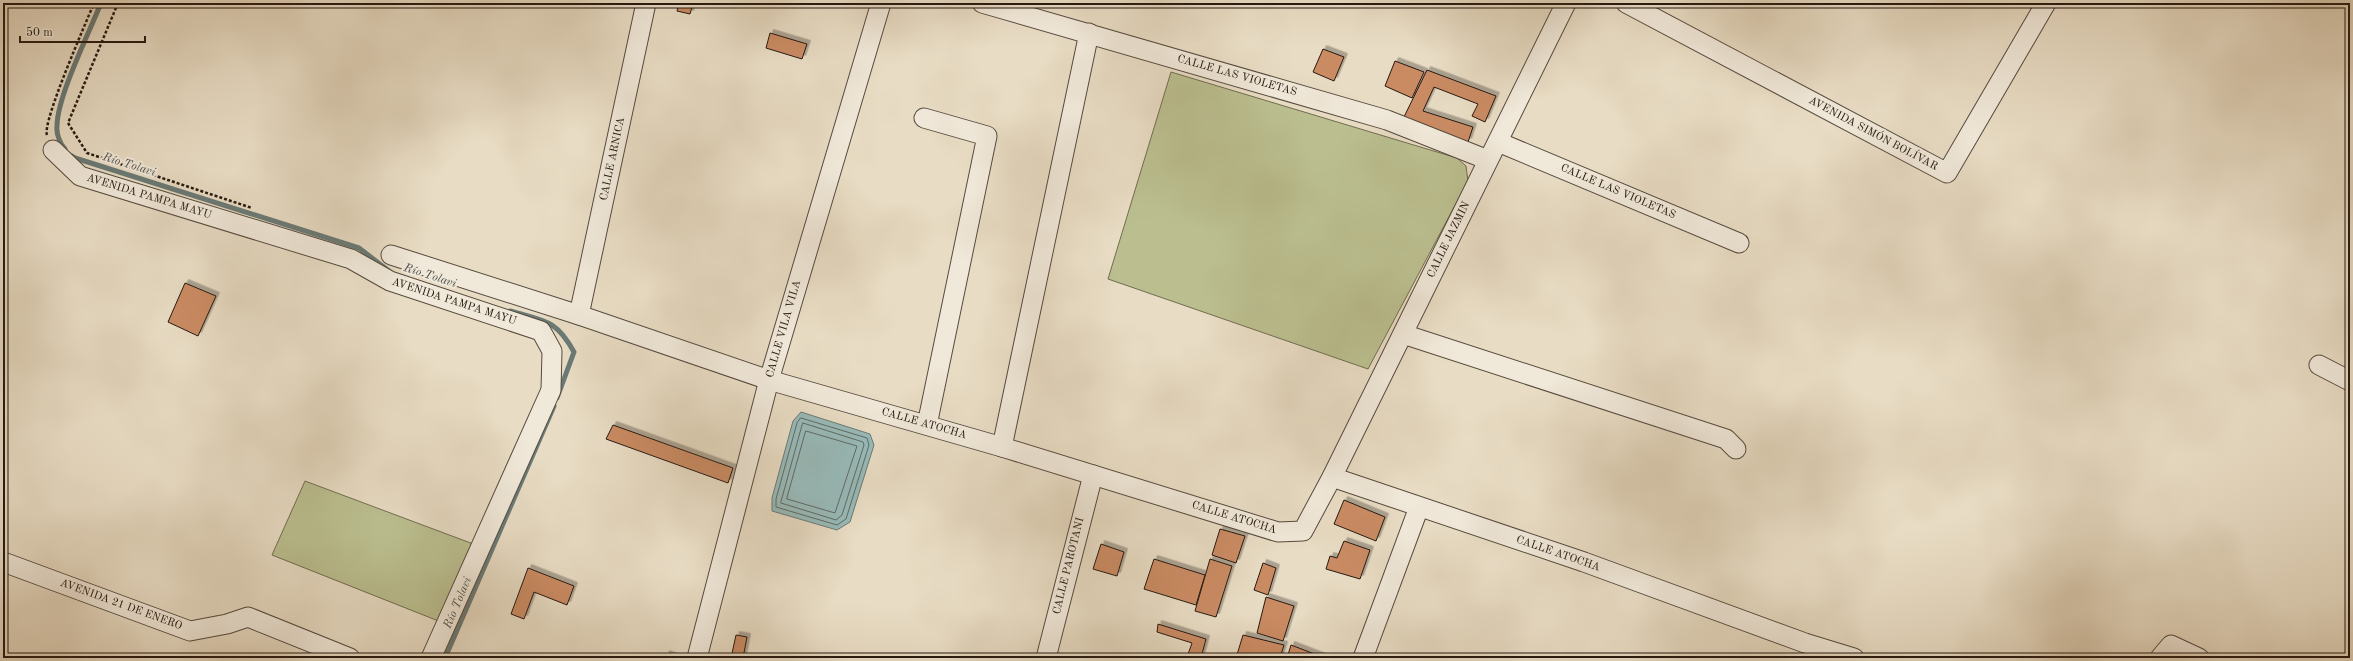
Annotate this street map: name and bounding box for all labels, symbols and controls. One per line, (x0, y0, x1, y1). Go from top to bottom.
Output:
scale bar (20, 18, 145, 44)
text: 50 m (26, 26, 53, 39)
street label: CALLE LAS VIOLETAS (1176, 54, 1298, 98)
street label: AVENIDA SIMÓN BOLÍVAR (1807, 93, 1940, 173)
street label: CALLE ARNICA (599, 116, 627, 202)
water label: Río Tolavi (100, 151, 157, 179)
street label: CALLE LAS VIOLETAS (1559, 163, 1677, 221)
street label: AVENIDA PAMPA MAYU (85, 173, 213, 221)
street label: CALLE JAZMIN (1426, 200, 1472, 280)
water label: Río Tolavi (401, 262, 458, 290)
street label: AVENIDA PAMPA MAYU (390, 277, 518, 327)
street label: CALLE VILA VILA (765, 278, 803, 379)
street label: CALLE ATOCHA (880, 407, 968, 442)
street label: CALLE ATOCHA (1190, 500, 1278, 536)
street label: CALLE PAROTANI (1052, 516, 1086, 616)
street label: CALLE ATOCHA (1515, 534, 1602, 574)
water label: Río Tolavi (441, 575, 474, 631)
street label: AVENIDA 21 DE ENERO (58, 578, 184, 632)

